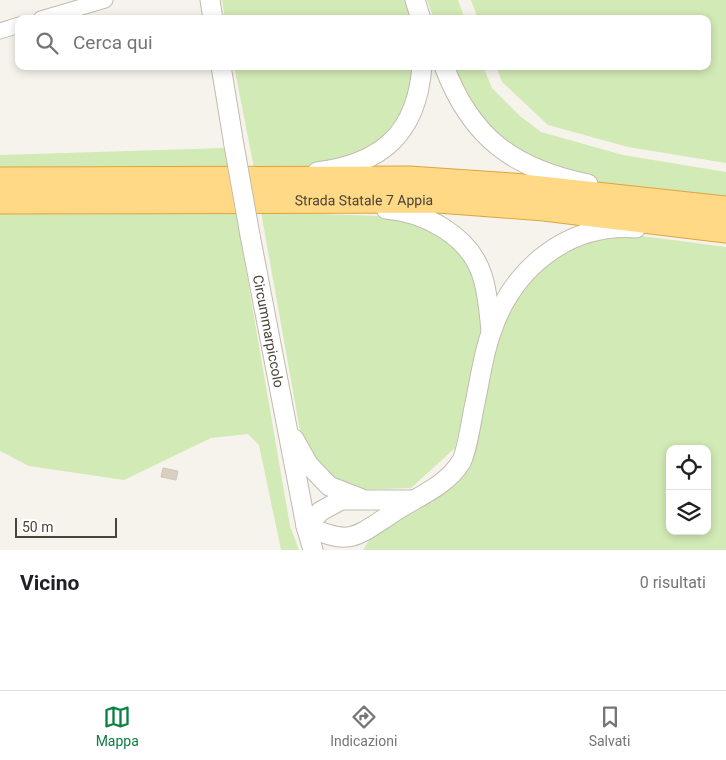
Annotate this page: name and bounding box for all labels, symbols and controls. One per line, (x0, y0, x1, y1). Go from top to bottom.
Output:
search box (15, 15, 711, 70)
icon: search (33, 29, 61, 57)
text: Cerca qui (73, 31, 153, 54)
street label: Strada Statale 7 Appia (295, 192, 433, 208)
street label: Circummarpiccolo (250, 274, 287, 389)
map controls (666, 445, 711, 535)
button: locate (666, 445, 711, 490)
button: layers (666, 490, 711, 535)
scale bar (15, 515, 118, 538)
text: 50 m (22, 519, 54, 535)
text: Vicino (20, 571, 79, 595)
text: 0 risultati (640, 573, 706, 592)
tab: Mappa (96, 703, 139, 749)
tab: Indicazioni (330, 703, 397, 749)
tab: Salvati (589, 703, 630, 749)

